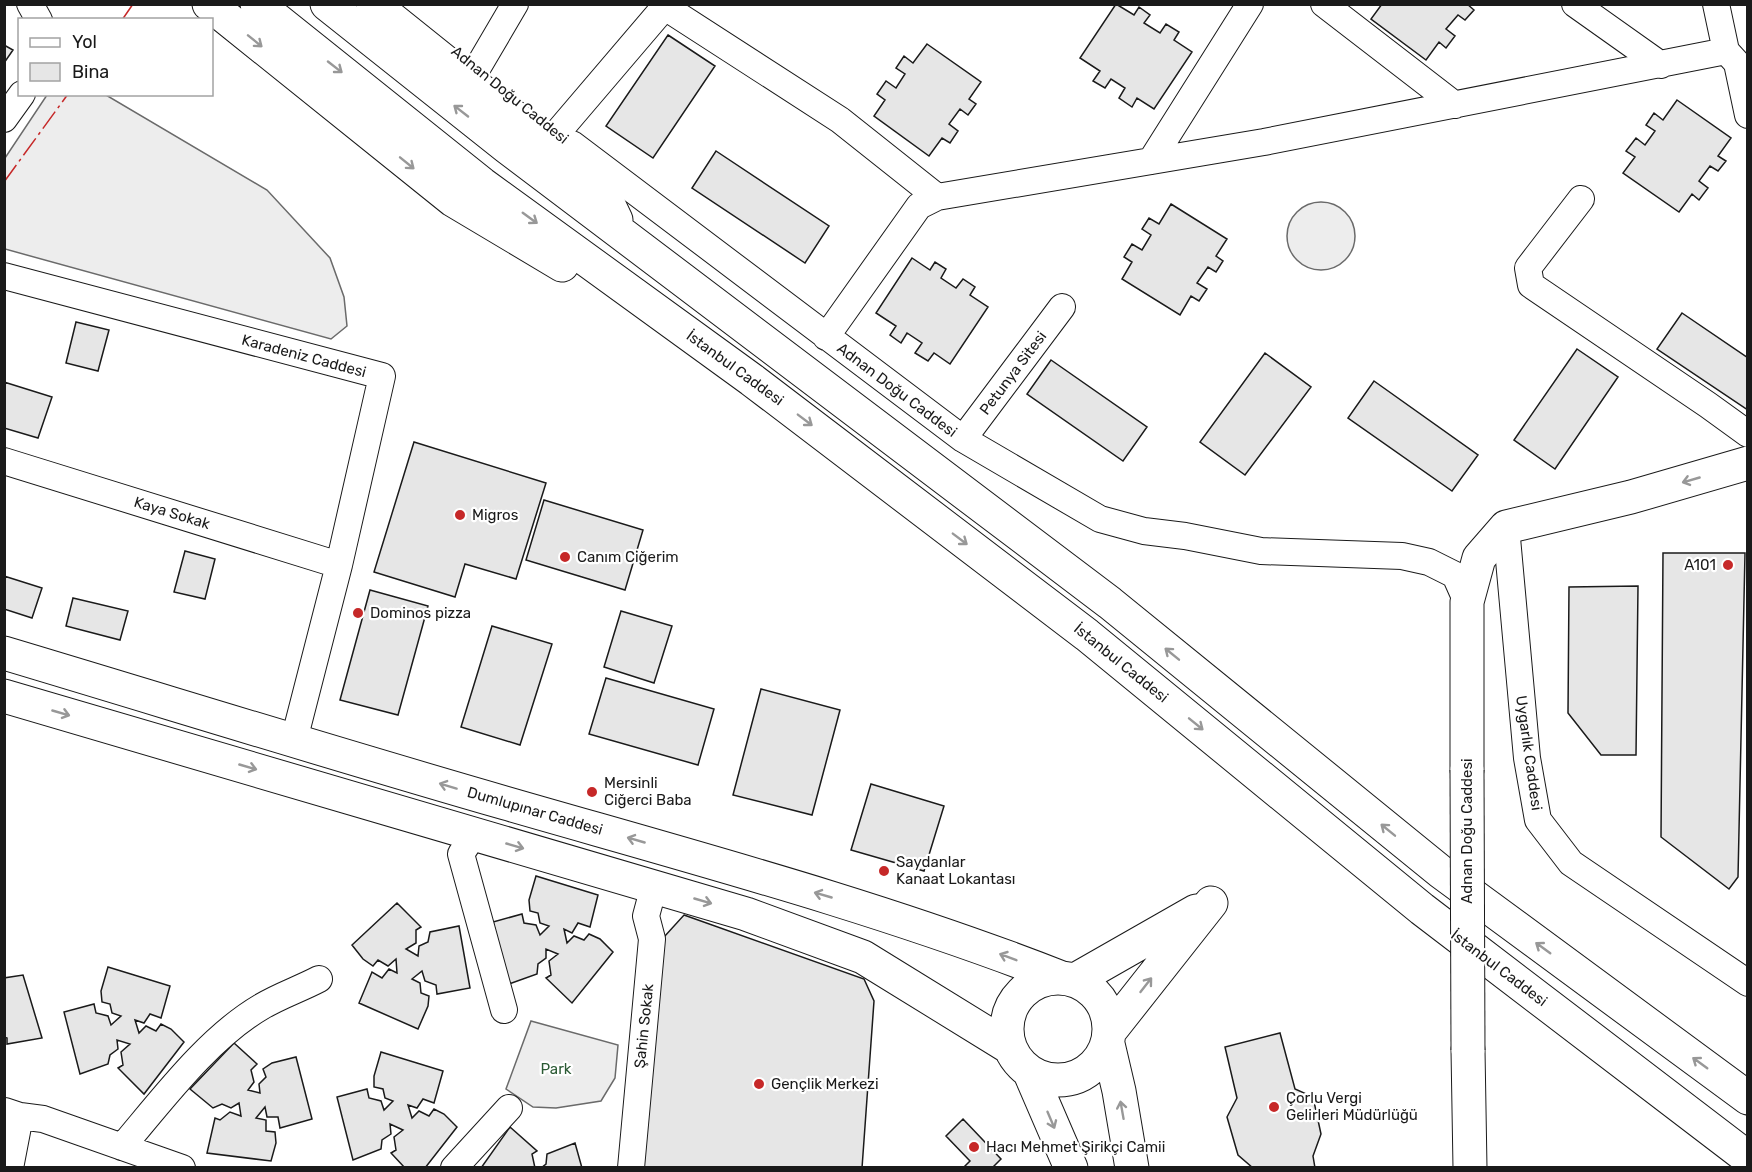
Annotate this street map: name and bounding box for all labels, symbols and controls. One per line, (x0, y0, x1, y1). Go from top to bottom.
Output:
legend (18, 18, 213, 96)
text: Yol (72, 31, 97, 53)
one-way arrow (247, 35, 263, 48)
street label: Adnan Doğu Caddesi (448, 42, 572, 148)
one-way arrow (327, 60, 342, 74)
text: Bina (72, 61, 109, 83)
one-way arrow (453, 104, 469, 117)
one-way arrow (399, 157, 415, 170)
one-way arrow (521, 212, 537, 224)
street label: İstanbul Caddesi (683, 327, 787, 409)
street label: Petunya Sitesi (976, 328, 1050, 418)
street label: Karadeniz Caddesi (240, 331, 368, 381)
street label: Adnan Doğu Caddesi (834, 339, 960, 441)
one-way arrow (797, 414, 813, 427)
one-way arrow (1682, 475, 1701, 486)
street label: Kaya Sokak (132, 493, 212, 533)
place label: Migros (472, 506, 519, 524)
marker: Migros (453, 508, 467, 522)
one-way arrow (952, 532, 968, 545)
place label: Canım Ciğerim (577, 548, 679, 566)
marker: Canım Ciğerim (558, 550, 572, 564)
place label: A101 (1684, 556, 1716, 574)
marker: A101 (1721, 558, 1735, 572)
place label: Dominos pizza (370, 604, 471, 622)
marker: Dominos pizza (351, 606, 365, 620)
street label: İstanbul Caddesi (1070, 619, 1172, 707)
one-way arrow (1164, 647, 1180, 660)
street label: Uygarlık Caddesi (1512, 694, 1546, 812)
one-way arrow (51, 708, 70, 719)
one-way arrow (1188, 718, 1204, 731)
street label: Adnan Doğu Caddesi (1458, 758, 1476, 904)
one-way arrow (238, 762, 257, 773)
place label: Mersinli Ciğerci Baba (604, 774, 692, 809)
one-way arrow (439, 780, 458, 791)
street label: Dumlupınar Caddesi (465, 783, 605, 839)
marker: Mersinli Ciğerci Baba (585, 785, 599, 799)
one-way arrow (1380, 823, 1396, 836)
one-way arrow (627, 834, 646, 846)
one-way arrow (506, 841, 525, 852)
place label: Saydanlar Kanaat Lokantası (896, 853, 1015, 888)
marker: Saydanlar Kanaat Lokantası (877, 864, 891, 878)
one-way arrow (814, 889, 833, 900)
one-way arrow (693, 896, 712, 907)
street label: İstanbul Caddesi (1447, 926, 1551, 1010)
one-way arrow (1536, 942, 1552, 954)
one-way arrow (999, 950, 1018, 961)
one-way arrow (1140, 977, 1153, 993)
street label: Şahin Sokak (631, 983, 657, 1069)
one-way arrow (1693, 1057, 1709, 1070)
park label: Park (540, 1060, 572, 1078)
place label: Gençlik Merkezi (771, 1075, 879, 1093)
marker: Gençlik Merkezi (752, 1077, 766, 1091)
place label: Çorlu Vergi Gelirleri Müdürlüğü (1286, 1089, 1418, 1124)
marker: Çorlu Vergi Gelirleri Müdürlüğü (1267, 1100, 1281, 1114)
one-way arrow (1116, 1101, 1127, 1120)
one-way arrow (1045, 1111, 1057, 1129)
place label: Hacı Mehmet Şirikçi Camii (986, 1138, 1165, 1156)
marker: Hacı Mehmet Şirikçi Camii (967, 1140, 981, 1154)

